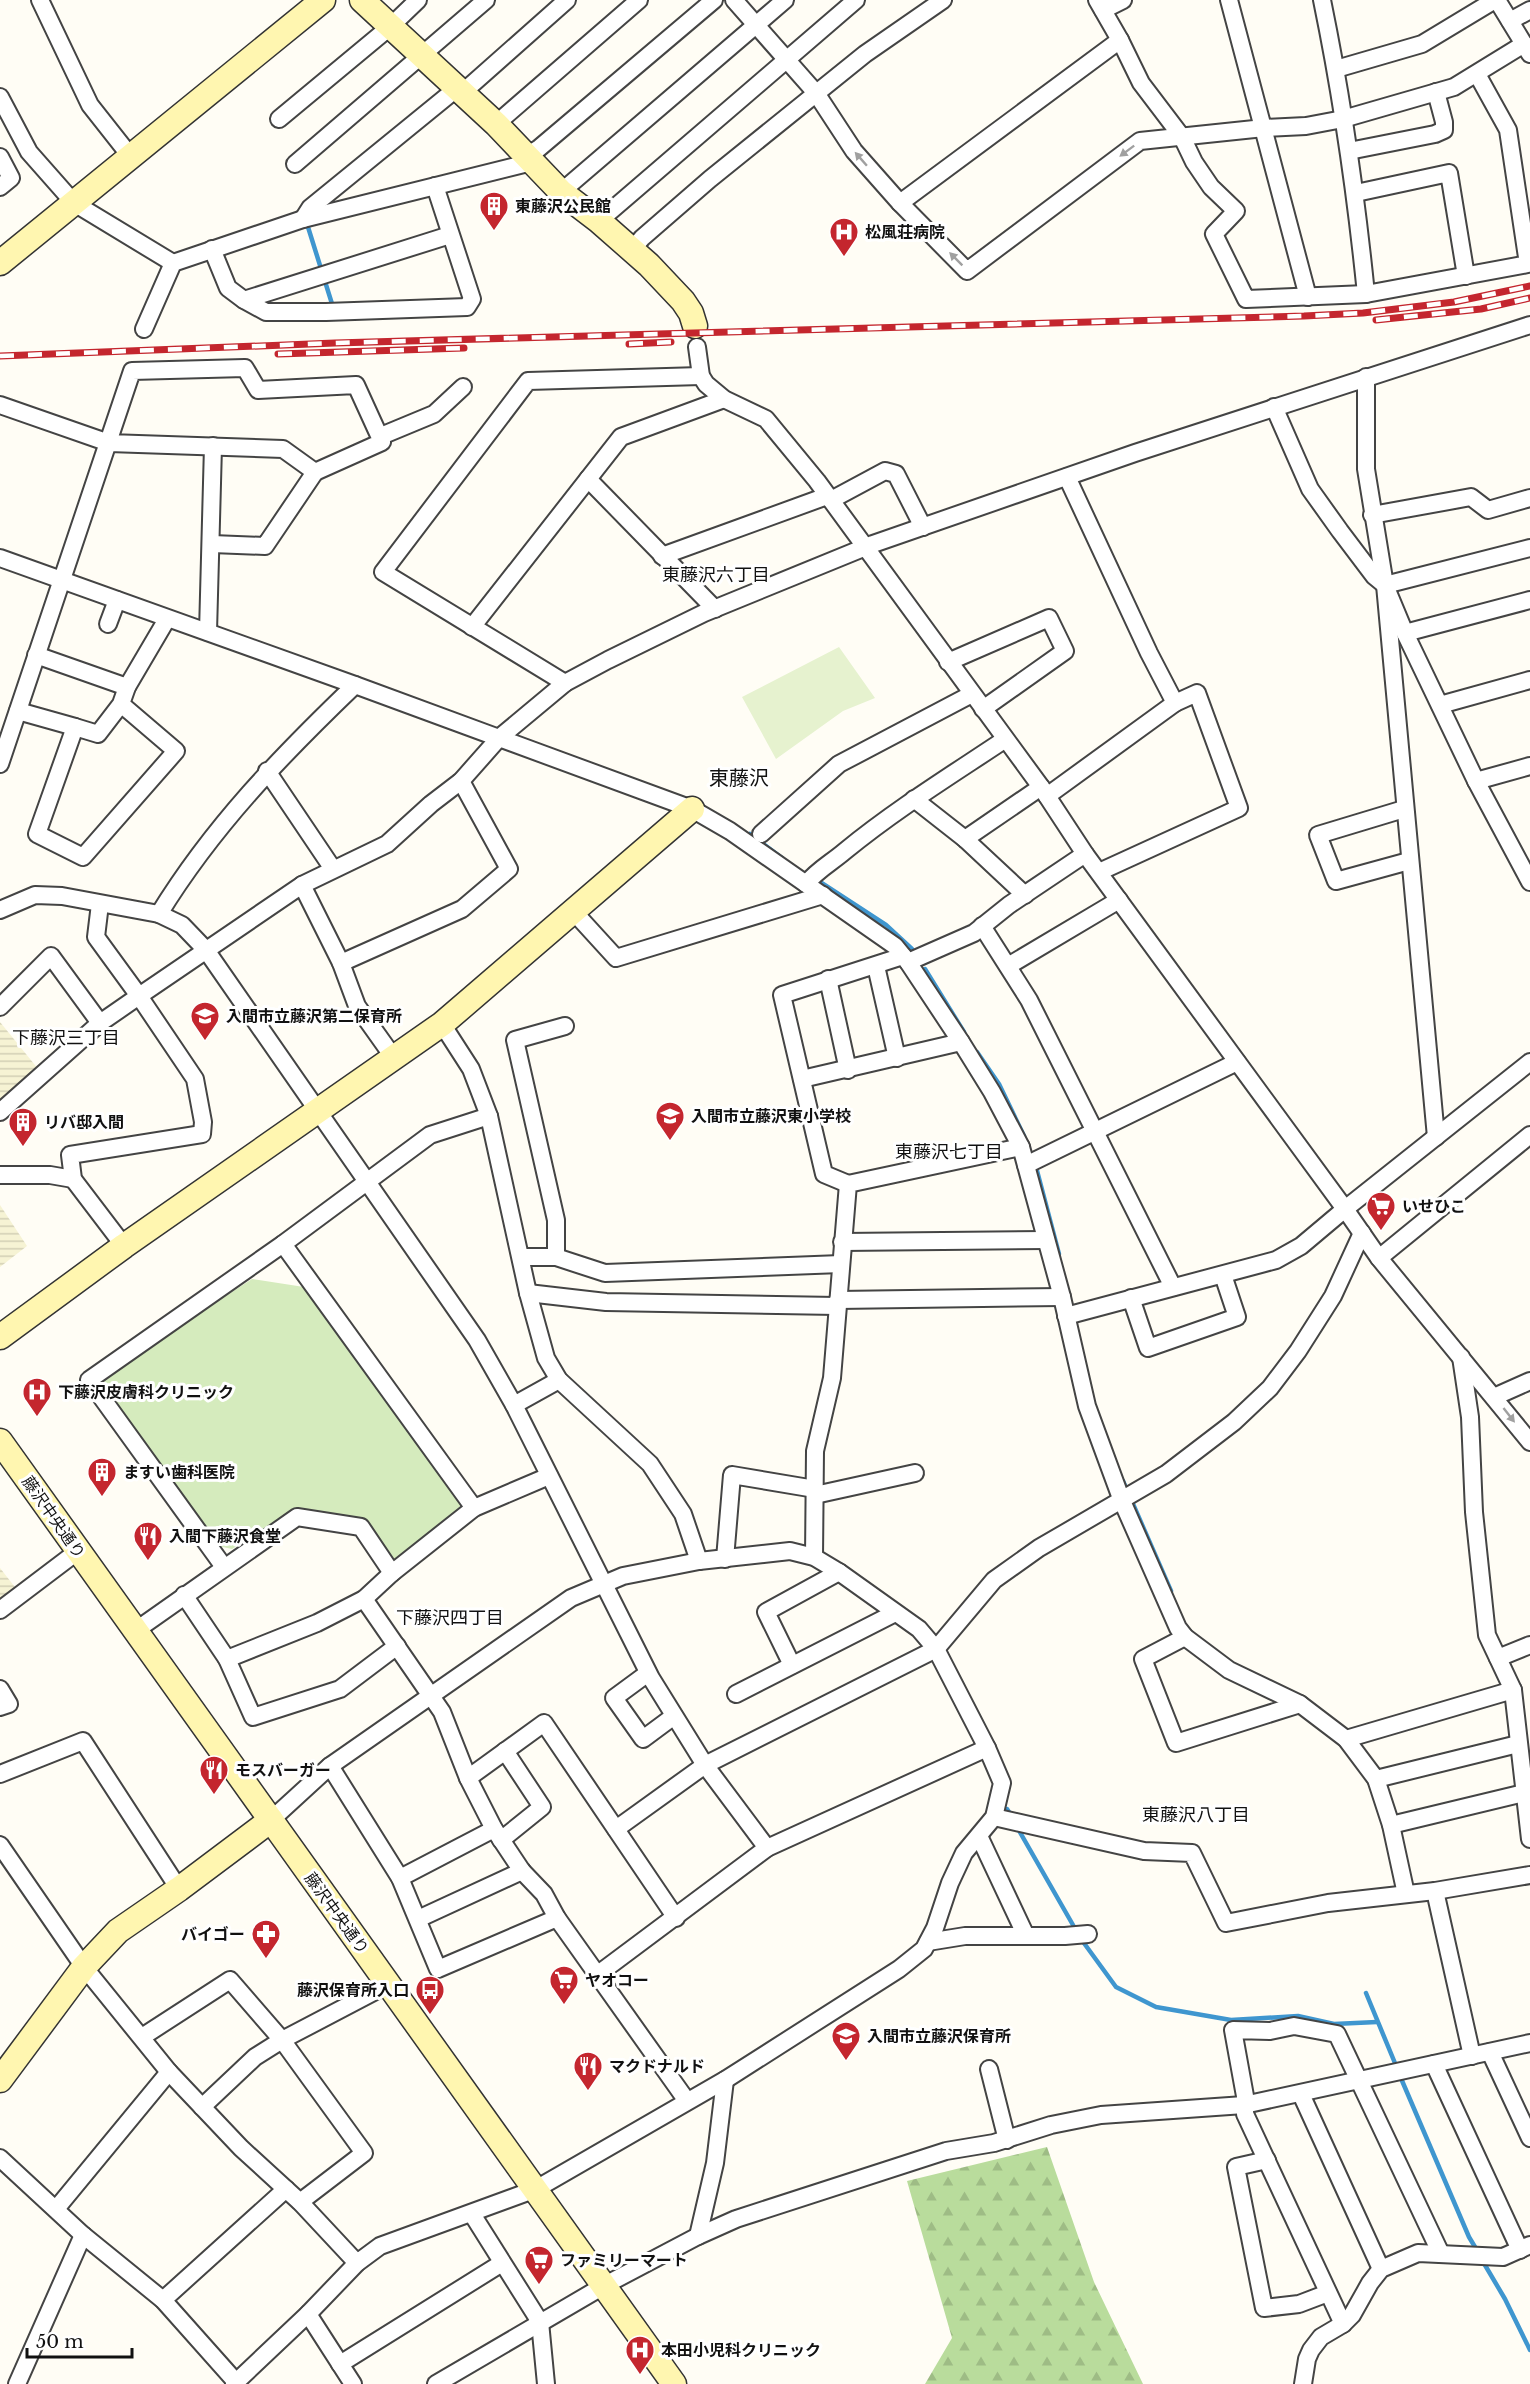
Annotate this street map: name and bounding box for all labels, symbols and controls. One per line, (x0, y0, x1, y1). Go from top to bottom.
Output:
one-way arrow (1120, 145, 1136, 157)
one-way arrow (855, 152, 868, 167)
building icon: 東藤沢公民館 (478, 190, 510, 232)
place label: 東藤沢公民館 (515, 196, 611, 216)
hospital icon: 松風荘病院 (828, 216, 860, 258)
place label: 松風荘病院 (865, 222, 945, 242)
one-way arrow (948, 252, 963, 266)
district label: 東藤沢六丁目 (662, 564, 770, 586)
district label: 東藤沢 (709, 766, 769, 790)
school or university icon: 入間市立藤沢第二保育所 (189, 1000, 221, 1042)
place label: 入間市立藤沢第二保育所 (226, 1006, 402, 1026)
district label: 下藤沢三丁目 (12, 1027, 120, 1049)
school or university icon: 入間市立藤沢東小学校 (654, 1100, 686, 1142)
building icon: リバ邸入間 (7, 1106, 39, 1148)
place label: 入間市立藤沢東小学校 (691, 1106, 851, 1126)
place label: リバ邸入間 (44, 1112, 124, 1132)
district label: 東藤沢七丁目 (895, 1141, 1003, 1163)
supermarket icon: いせひこ (1365, 1190, 1397, 1232)
place label: いせひこ (1402, 1196, 1466, 1216)
hospital icon: 下藤沢皮膚科クリニック (21, 1376, 53, 1418)
place label: 下藤沢皮膚科クリニック (58, 1382, 234, 1402)
one-way arrow (1502, 1408, 1514, 1423)
building icon: ますい歯科医院 (86, 1456, 118, 1498)
place label: ますい歯科医院 (123, 1462, 235, 1482)
street label: 藤沢中央通り (18, 1472, 90, 1562)
restaurant icon: 入間下藤沢食堂 (132, 1520, 164, 1562)
place label: 入間下藤沢食堂 (169, 1526, 281, 1546)
district label: 下藤沢四丁目 (396, 1607, 504, 1629)
restaurant icon: モスバーガー (198, 1754, 230, 1796)
place label: モスバーガー (235, 1760, 331, 1780)
district label: 東藤沢八丁目 (1142, 1804, 1250, 1826)
street label: 藤沢中央通り (301, 1868, 373, 1958)
pharmacy icon: バイゴー (250, 1918, 282, 1960)
place label: バイゴー (181, 1924, 245, 1944)
supermarket icon: ヤオコー (548, 1964, 580, 2006)
place label: ヤオコー (585, 1970, 649, 1990)
bus stop icon: 藤沢保育所入口 (414, 1974, 446, 2016)
place label: 藤沢保育所入口 (297, 1980, 409, 2000)
school or university icon: 入間市立藤沢保育所 (830, 2020, 862, 2062)
place label: 入間市立藤沢保育所 (867, 2026, 1011, 2046)
restaurant icon: マクドナルド (572, 2050, 604, 2092)
place label: マクドナルド (609, 2056, 705, 2076)
supermarket icon: ファミリーマート (523, 2244, 555, 2286)
place label: ファミリーマート (560, 2250, 688, 2270)
scale bar (27, 2321, 132, 2359)
text: 50 m (36, 2331, 84, 2353)
hospital icon: 本田小児科クリニック (624, 2334, 656, 2376)
place label: 本田小児科クリニック (661, 2340, 821, 2360)

